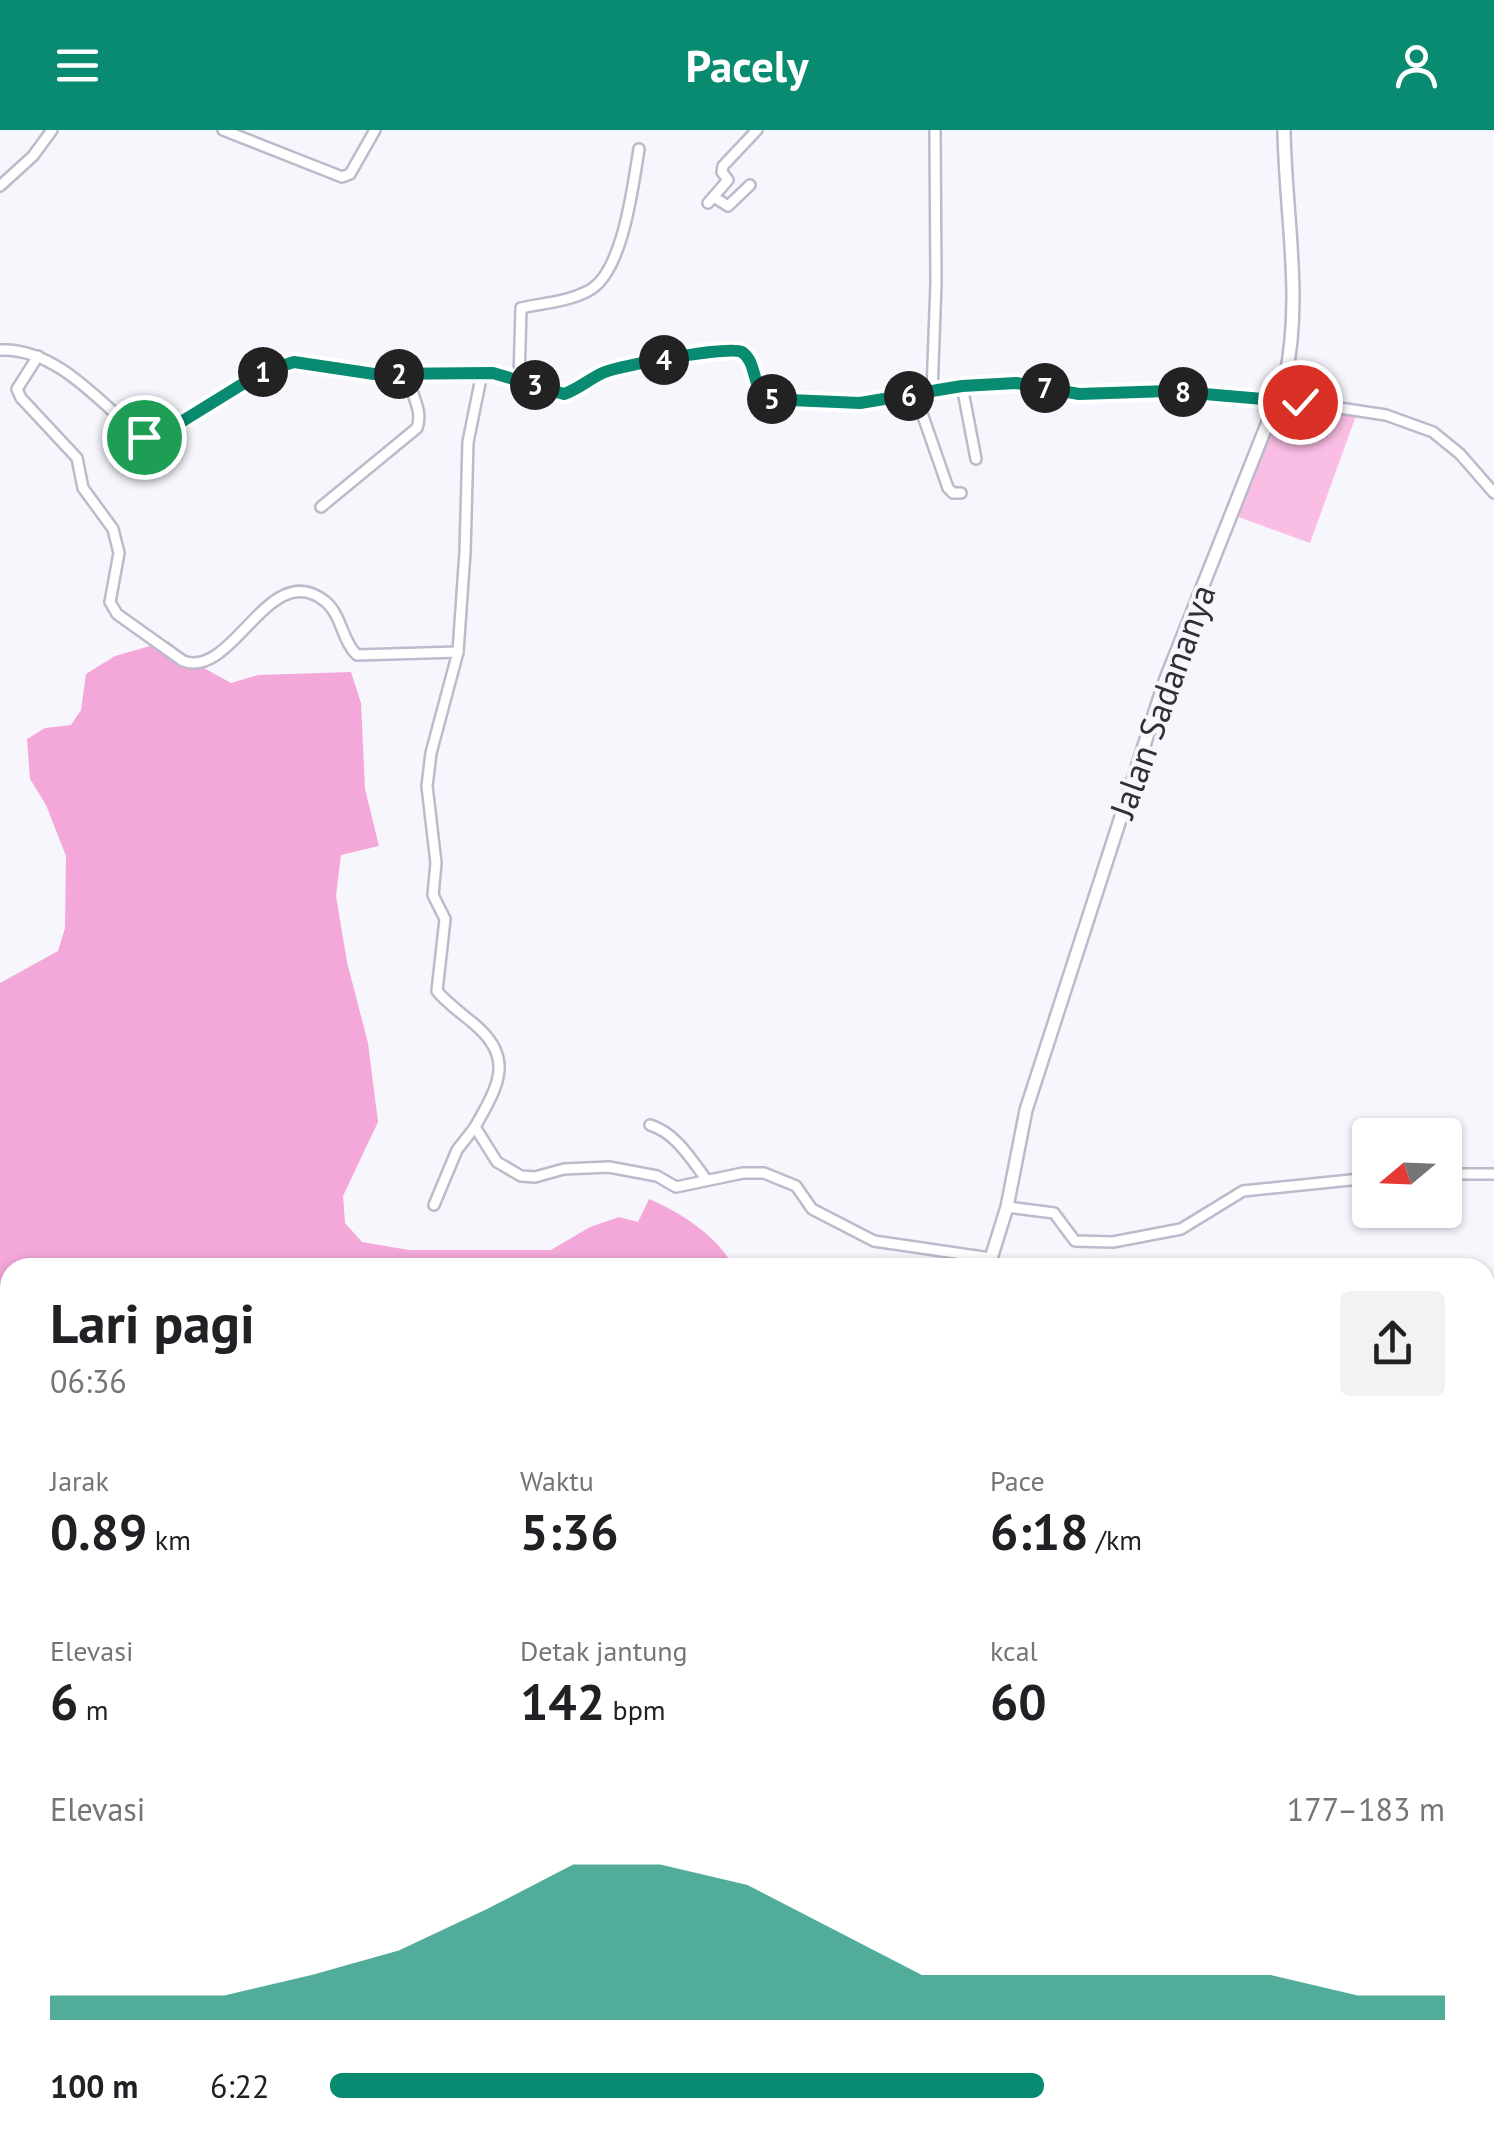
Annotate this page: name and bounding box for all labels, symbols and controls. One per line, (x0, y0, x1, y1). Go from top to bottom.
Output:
text: Pacely (685, 36, 809, 94)
icon: menu (50, 38, 105, 93)
icon: person (1389, 38, 1444, 93)
pin: 4 (639, 335, 689, 385)
text: 4 (656, 341, 672, 378)
pin: 1 (238, 347, 288, 397)
pin: 2 (374, 349, 424, 399)
text: 1 (255, 353, 271, 390)
text: 2 (391, 355, 407, 392)
pin: 3 (510, 360, 560, 410)
pin (1258, 360, 1343, 445)
pin: 7 (1020, 363, 1070, 413)
text: 3 (527, 366, 543, 403)
pin: 8 (1158, 367, 1208, 417)
text: 7 (1037, 369, 1053, 406)
pin: 6 (884, 371, 934, 421)
text: 8 (1175, 373, 1191, 410)
pin: 5 (747, 374, 797, 424)
icon: check (1273, 375, 1328, 430)
text: 6 (901, 377, 917, 414)
text: 5 (764, 380, 780, 417)
pin (102, 395, 187, 480)
icon: arrive (117, 410, 172, 465)
street label: Jalan Sadananya (1098, 578, 1226, 826)
north arrow (1352, 1118, 1462, 1228)
map controls (1352, 1118, 1462, 1228)
text: Lari pagi (50, 1287, 255, 1358)
button: share (1340, 1291, 1445, 1396)
text: 06:36 (50, 1360, 127, 1402)
text: Jarak (50, 1462, 109, 1499)
text: Waktu (520, 1462, 594, 1499)
text: Pace (990, 1462, 1045, 1499)
text: 0.89 (50, 1499, 147, 1564)
text: 5:36 (520, 1499, 619, 1564)
text: 6:18 (990, 1499, 1089, 1564)
text: km (147, 1521, 191, 1558)
text: /km (1089, 1521, 1142, 1558)
text: Elevasi (50, 1632, 133, 1669)
text: Detak jantung (520, 1632, 688, 1669)
text: kcal (990, 1632, 1038, 1669)
text: 6 (50, 1669, 78, 1734)
text: 142 (520, 1669, 605, 1734)
text: 60 (990, 1669, 1047, 1734)
text: m (78, 1691, 109, 1728)
text: bpm (605, 1691, 666, 1728)
text: Elevasi (50, 1788, 145, 1830)
text: 177–183 m (1287, 1788, 1445, 1830)
text: 100 m (50, 2065, 138, 2107)
text: 6:22 (210, 2065, 269, 2107)

